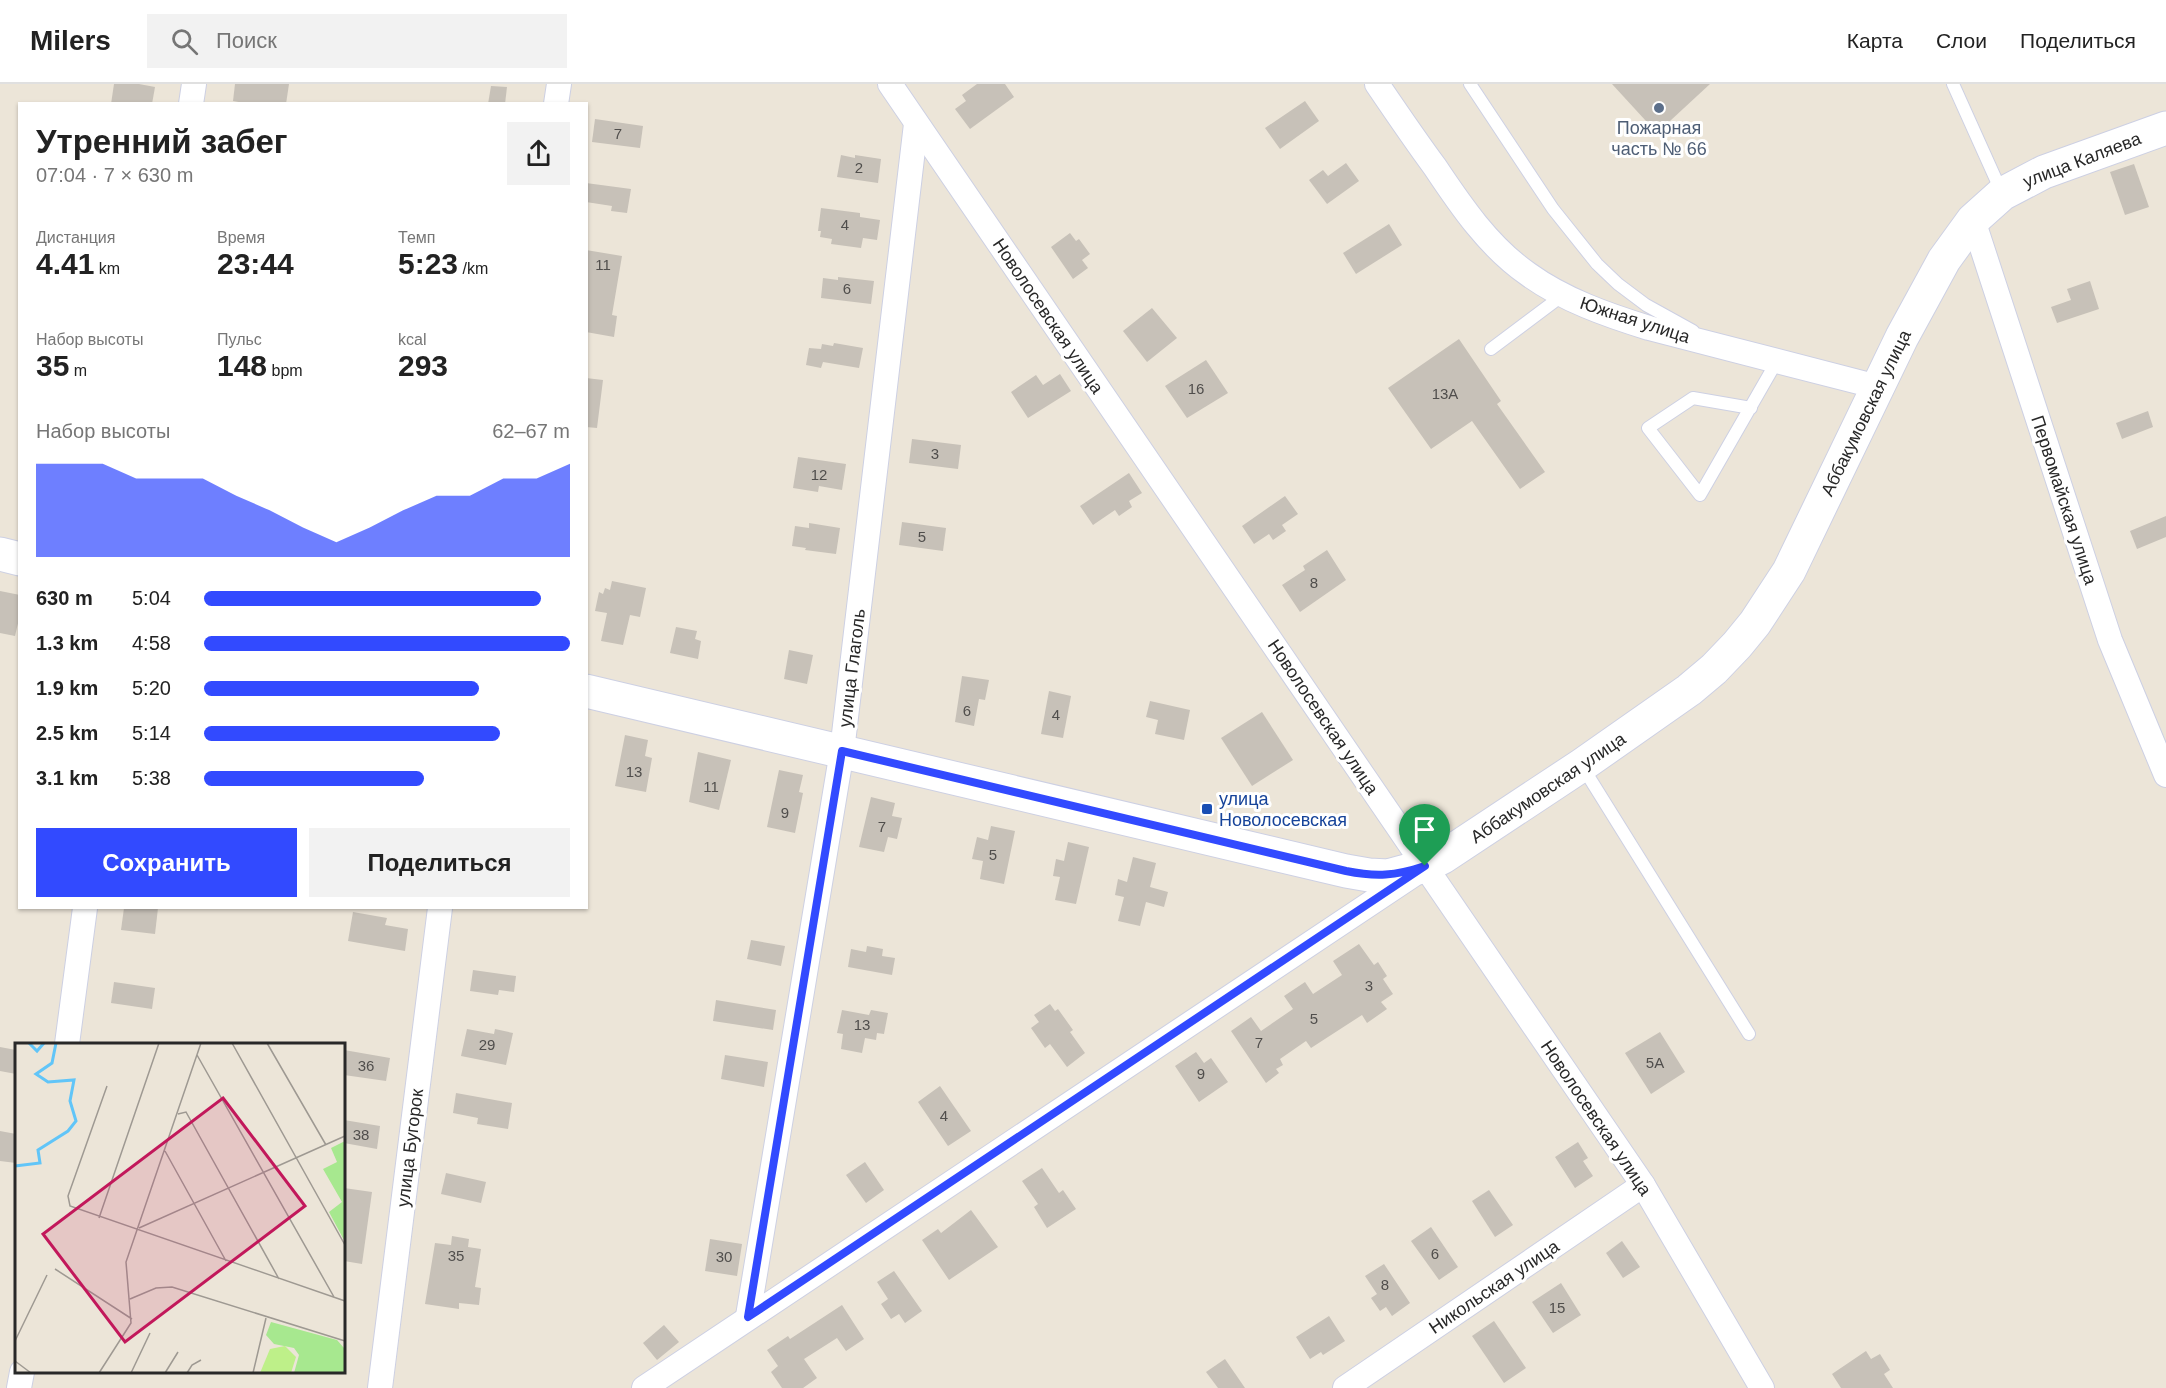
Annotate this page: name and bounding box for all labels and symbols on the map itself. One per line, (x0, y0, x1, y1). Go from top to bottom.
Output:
marker: Пожарная часть № 66 (1652, 101, 1666, 115)
place label: Пожарная часть № 66 (1611, 118, 1707, 159)
house number: 7 (614, 125, 622, 142)
street label: улица Каляева (2020, 128, 2145, 192)
house number: 2 (855, 159, 863, 176)
house number: 4 (841, 216, 849, 233)
street label: Новолосевская улица (989, 235, 1108, 398)
house number: 11 (595, 256, 611, 273)
house number: 6 (843, 280, 851, 297)
street label: Южная улица (1577, 293, 1693, 347)
street label: Аббакумовская улица (1817, 326, 1915, 499)
house number: 16 (1188, 380, 1204, 397)
house number: 13А (1432, 385, 1458, 402)
street label: Первомайская улица (2027, 413, 2101, 588)
house number: 3 (931, 445, 939, 462)
house number: 12 (811, 466, 827, 483)
house number: 5 (918, 528, 926, 545)
house number: 8 (1310, 574, 1318, 591)
street label: улица Глаголь (835, 608, 869, 728)
street label: Новолосевская улица (1264, 636, 1383, 799)
house number: 6 (963, 702, 971, 719)
house number: 4 (1052, 706, 1060, 723)
street label: Аббакумовская улица (1467, 728, 1630, 847)
house number: 13 (626, 763, 642, 780)
house number: 11 (703, 778, 719, 795)
place label: улица Новолосевская (1219, 789, 1347, 830)
marker: улица Новолосевская (1200, 802, 1214, 816)
house number: 9 (781, 804, 789, 821)
pin (1399, 804, 1450, 866)
house number: 7 (878, 818, 886, 835)
house number: 5 (989, 846, 997, 863)
house number: 3 (1365, 977, 1373, 994)
house number: 5 (1310, 1010, 1318, 1027)
house number: 13 (854, 1016, 870, 1033)
house number: 7 (1255, 1034, 1263, 1051)
house number: 29 (479, 1036, 495, 1053)
street label: Новолосевская улица (1537, 1037, 1656, 1200)
inset map (15, 1043, 345, 1373)
house number: 5А (1646, 1054, 1664, 1071)
house number: 36 (358, 1057, 374, 1074)
house number: 9 (1197, 1065, 1205, 1082)
street label: улица Бугорок (393, 1088, 427, 1208)
house number: 4 (940, 1107, 948, 1124)
house number: 38 (353, 1126, 369, 1143)
street label: Никольская улица (1425, 1236, 1563, 1338)
house number: 6 (1431, 1245, 1439, 1262)
house number: 35 (448, 1247, 464, 1264)
house number: 30 (716, 1248, 732, 1265)
house number: 8 (1381, 1276, 1389, 1293)
house number: 15 (1549, 1299, 1565, 1316)

